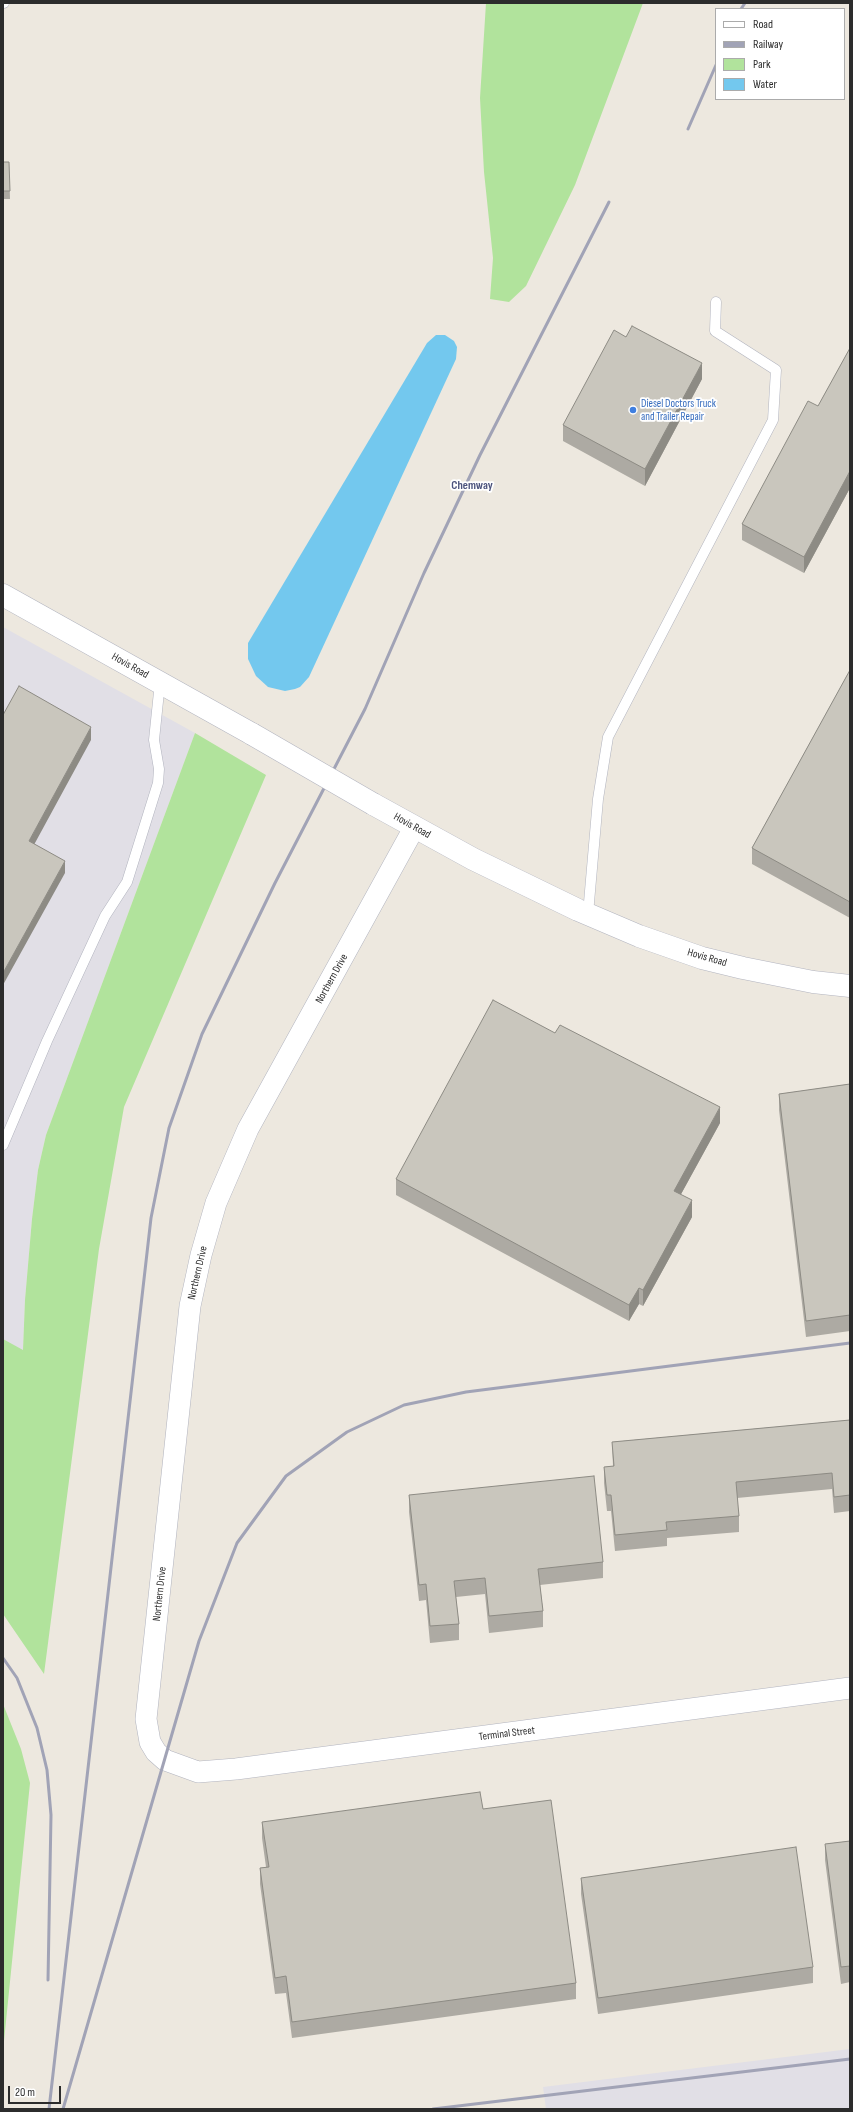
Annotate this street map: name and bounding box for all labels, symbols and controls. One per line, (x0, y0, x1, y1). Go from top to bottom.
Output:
legend (715, 8, 845, 100)
text: Road (753, 17, 773, 32)
text: Railway (753, 37, 783, 52)
text: Park (753, 57, 771, 72)
text: Water (753, 77, 777, 92)
place label: Diesel Doctors Truck and Trailer Repair (641, 397, 716, 423)
marker: Diesel Doctors Truck and Trailer Repair (628, 405, 638, 415)
district label: Chemway (451, 479, 493, 493)
street label: Hovis Road (109, 650, 151, 682)
street label: Hovis Road (391, 810, 433, 842)
street label: Hovis Road (686, 946, 728, 970)
street label: Northern Drive (313, 952, 351, 1006)
street label: Northern Drive (185, 1245, 211, 1301)
street label: Northern Drive (151, 1566, 169, 1622)
street label: Terminal Street (478, 1724, 536, 1744)
scale bar (10, 2078, 63, 2104)
text: 20 m (15, 2085, 35, 2100)

